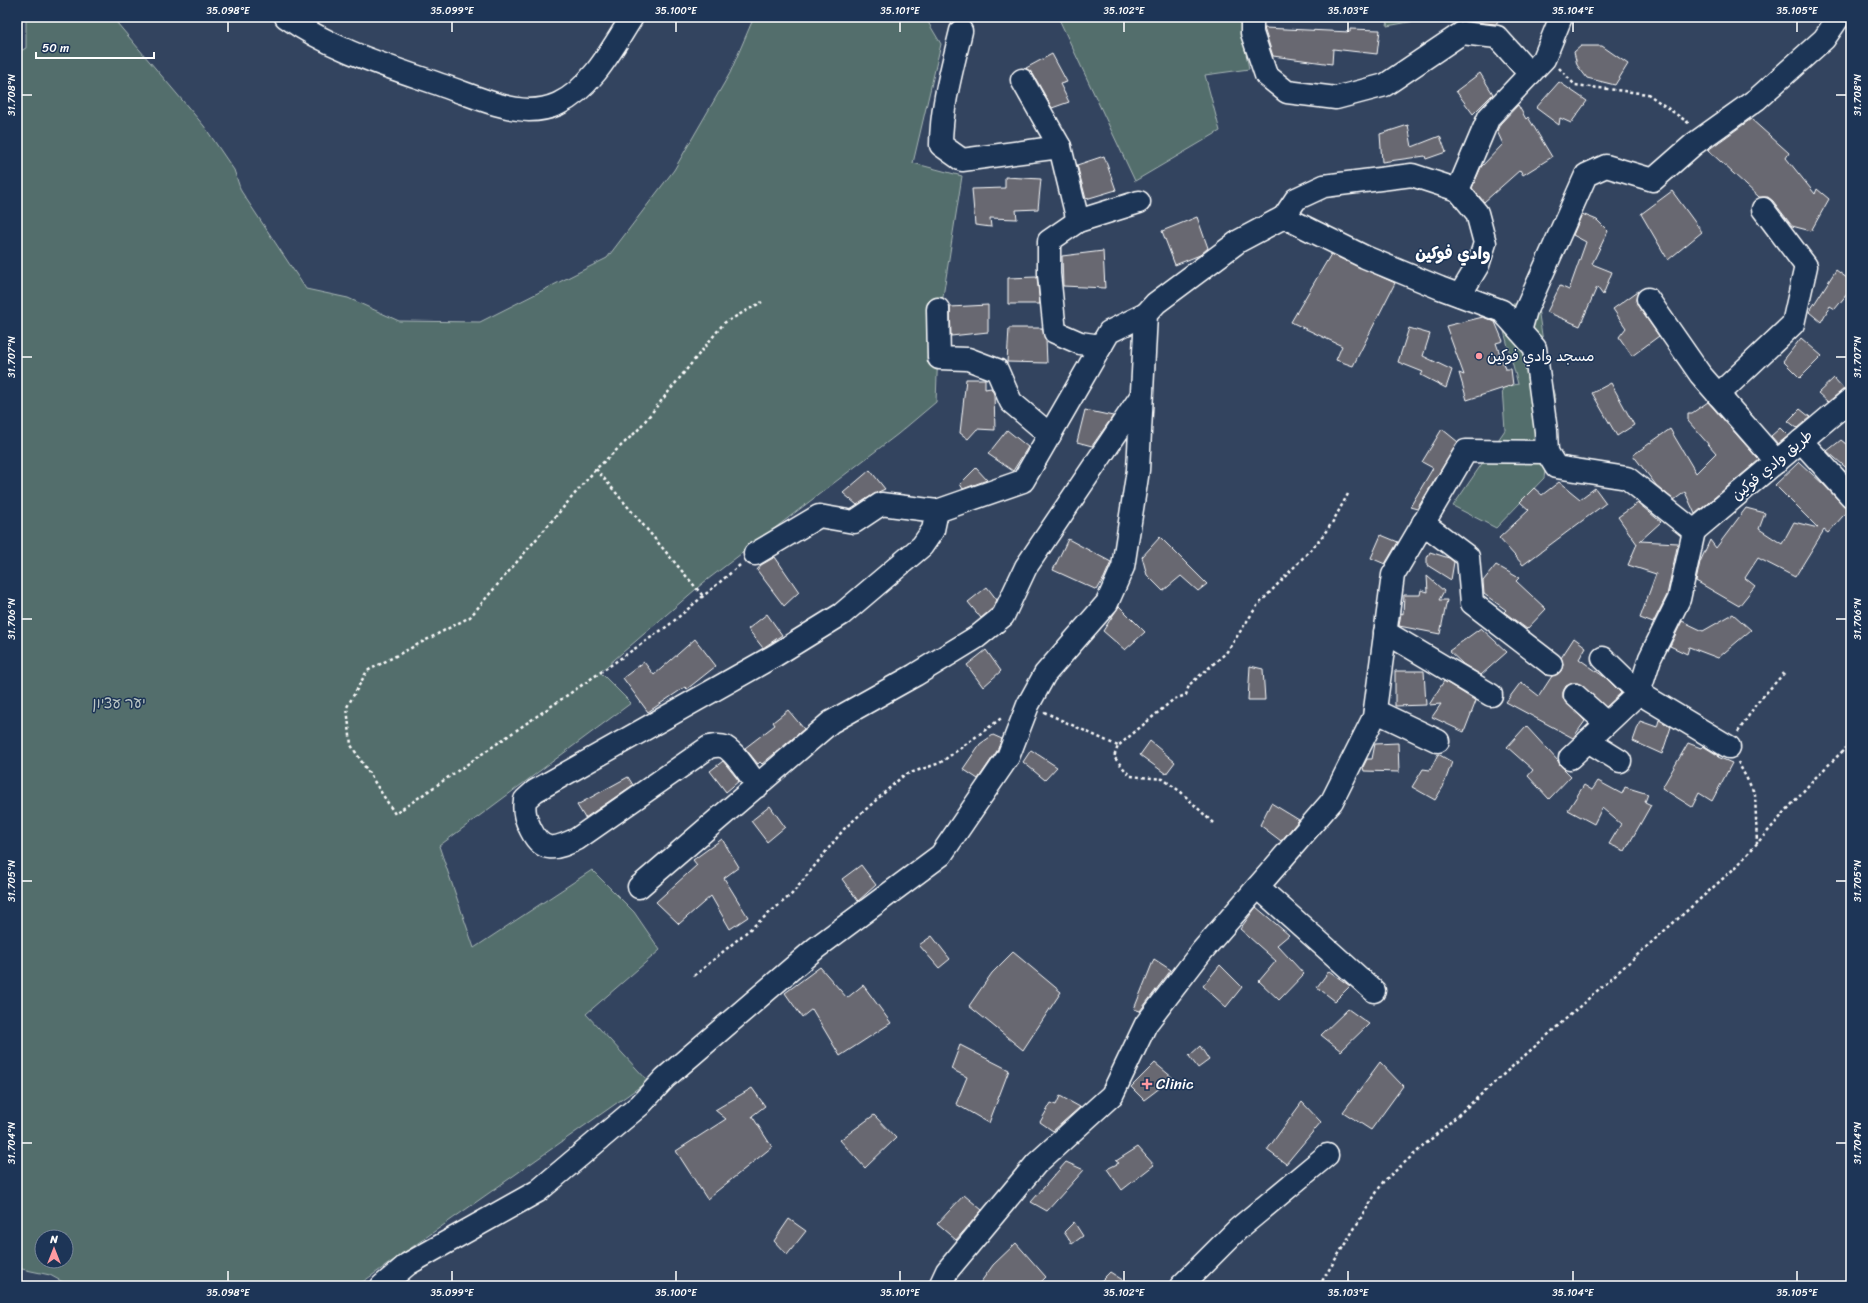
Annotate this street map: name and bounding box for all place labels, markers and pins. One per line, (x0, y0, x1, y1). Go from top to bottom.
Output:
place label: مسجد وادي فوكين (1487, 343, 1594, 369)
marker: مسجد وادي فوكين (1474, 351, 1484, 361)
place label: Clinic (1156, 1071, 1194, 1097)
marker: Clinic (1141, 1078, 1153, 1090)

